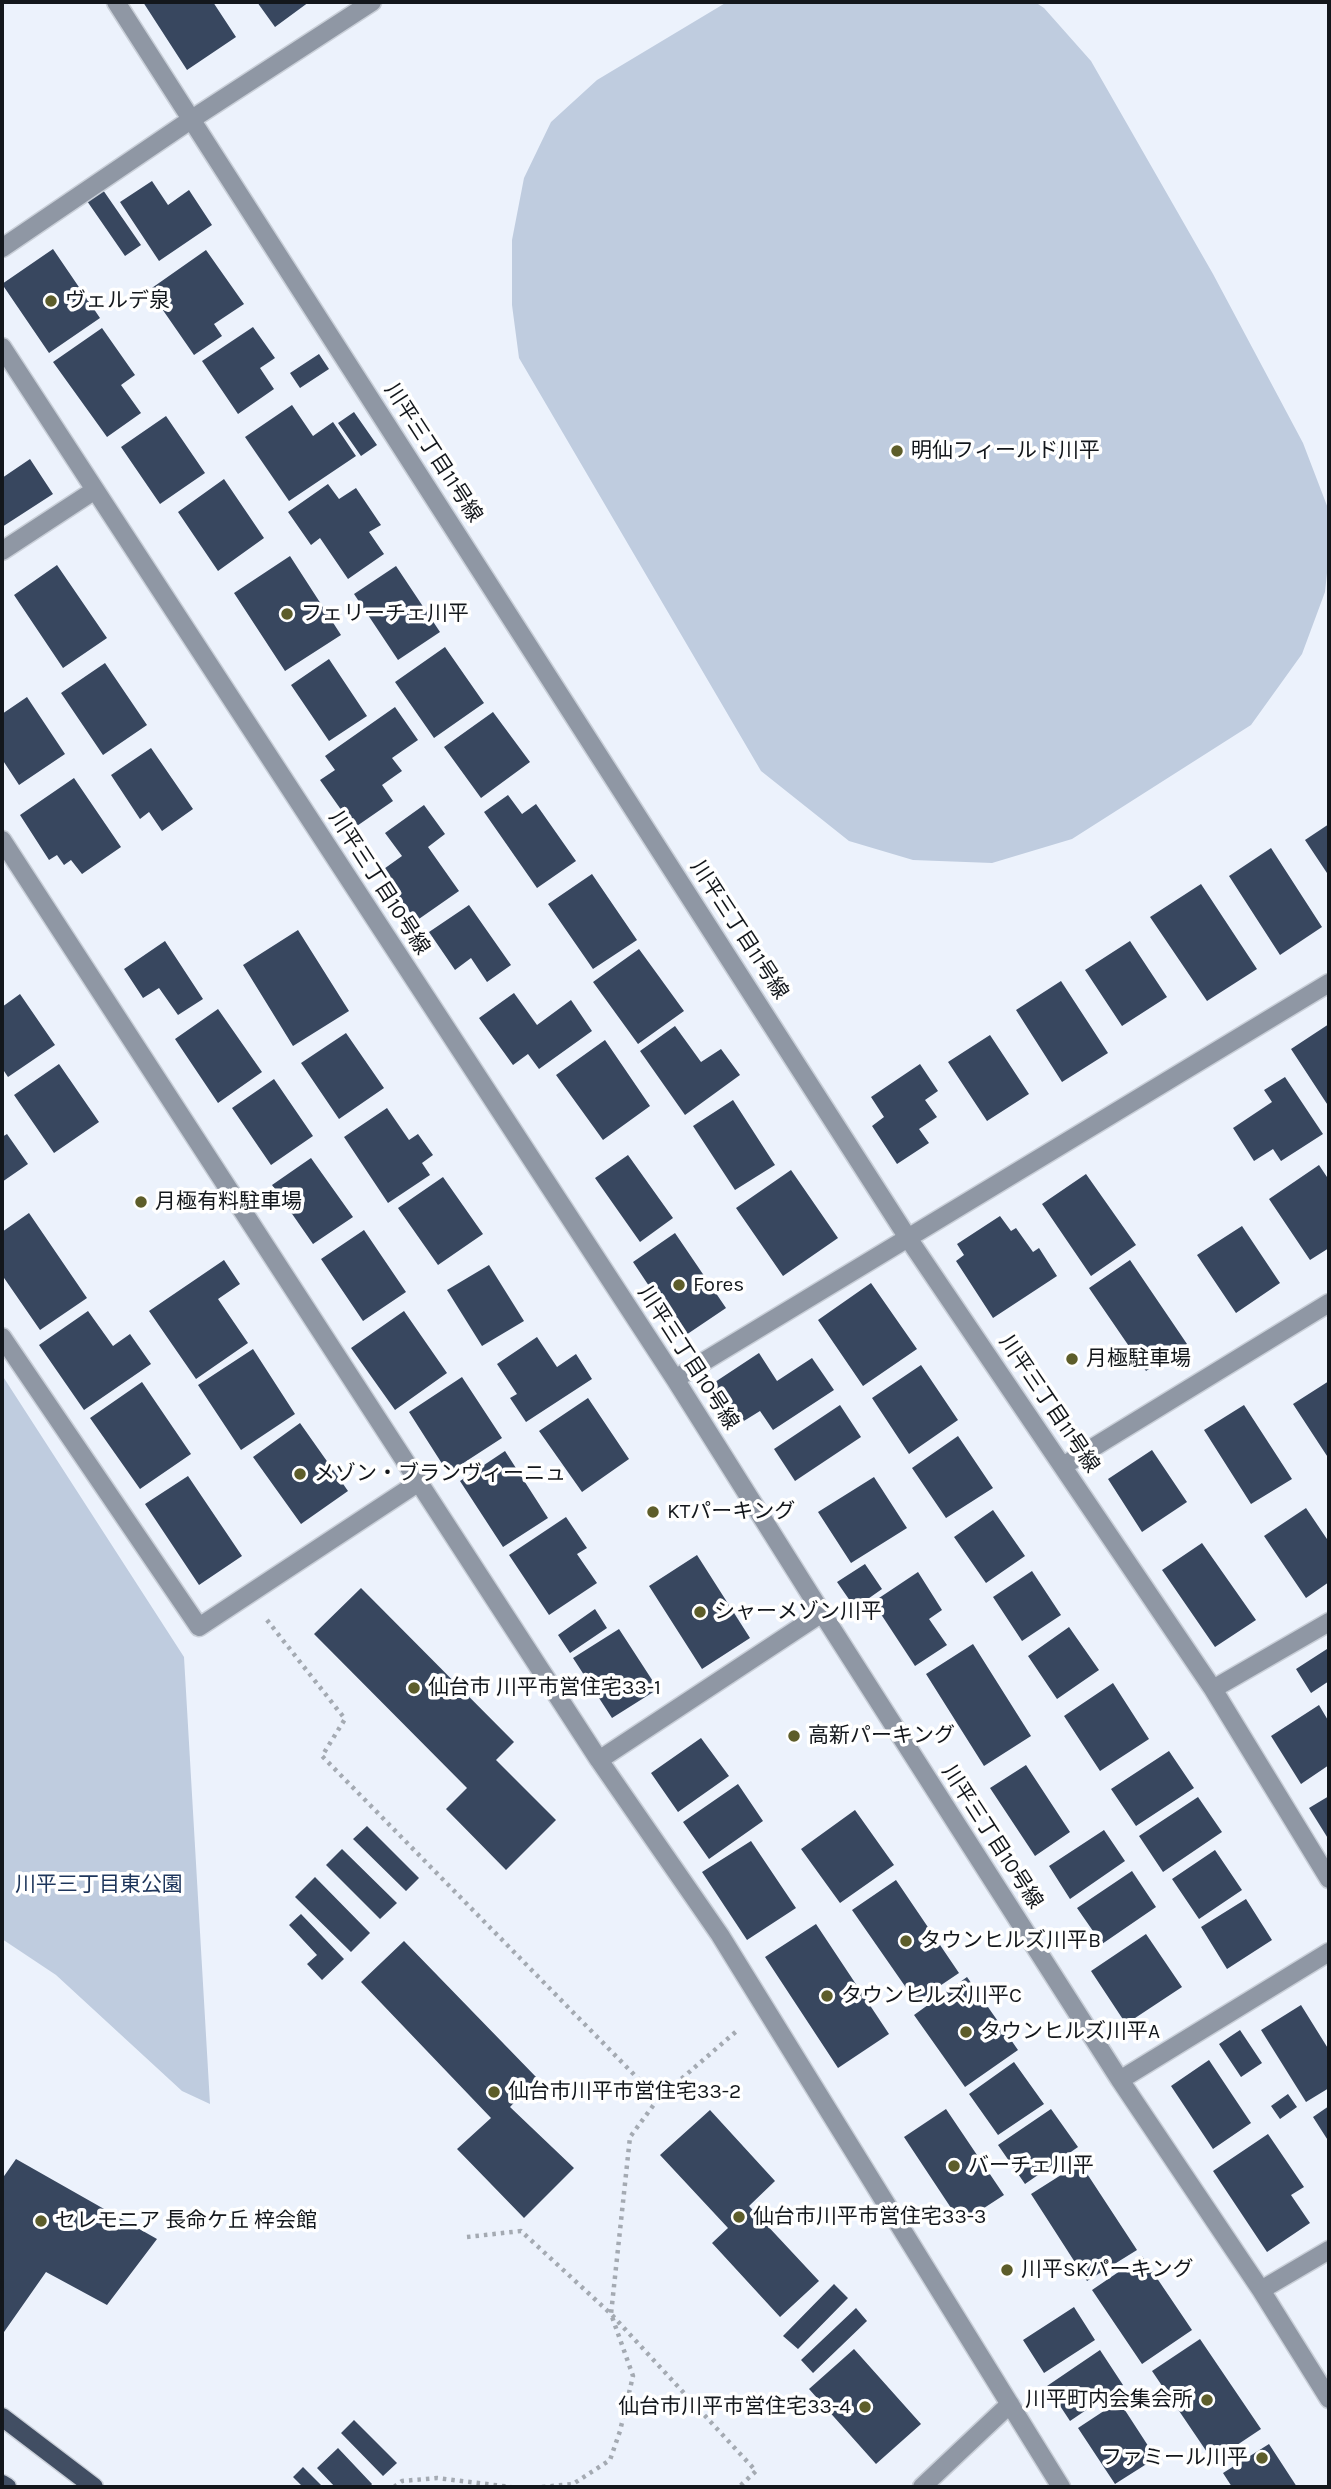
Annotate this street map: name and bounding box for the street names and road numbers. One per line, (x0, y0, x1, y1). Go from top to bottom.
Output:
street label: 川平三丁目11号線 (379, 379, 487, 527)
street label: 川平三丁目10号線 (323, 806, 435, 960)
street label: 川平三丁目11号線 (685, 856, 793, 1004)
street label: 川平三丁目10号線 (632, 1281, 744, 1435)
street label: 川平三丁目11号線 (994, 1330, 1104, 1478)
street label: 川平三丁目10号線 (936, 1760, 1048, 1914)

